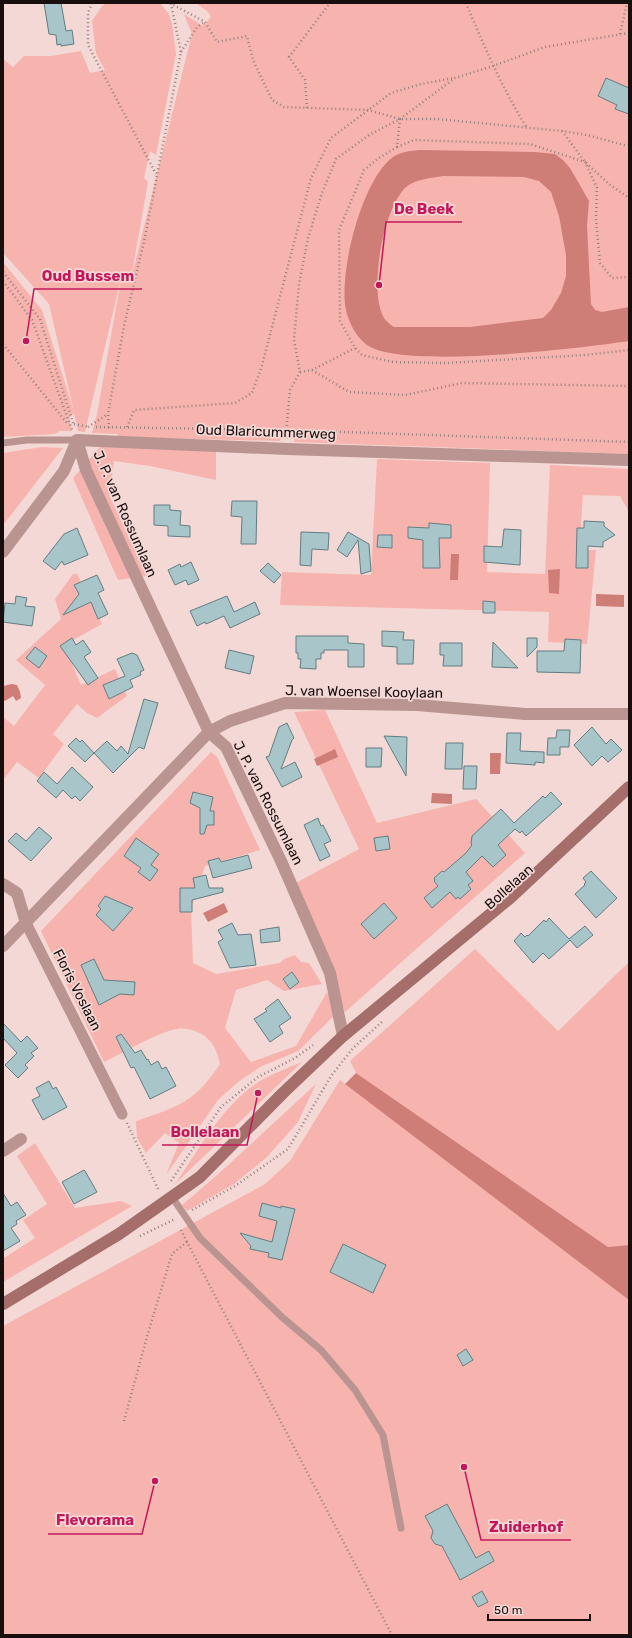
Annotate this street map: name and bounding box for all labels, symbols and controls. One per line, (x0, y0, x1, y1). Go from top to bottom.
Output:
callout: De Beek (386, 195, 462, 222)
text: De Beek (394, 200, 454, 218)
callout: Oud Bussem (34, 262, 142, 289)
text: Oud Bussem (42, 267, 134, 285)
street label: Oud Blaricummerweg (196, 421, 336, 443)
street label: J. P. van Rossumlaan (89, 448, 161, 580)
street label: J. van Woensel Kooylaan (285, 682, 443, 702)
street label: J. P. van Rossumlaan (229, 738, 307, 868)
street label: Bollelaan (481, 861, 537, 913)
street label: Floris Voslaan (49, 946, 105, 1034)
callout: Bollelaan (162, 1118, 247, 1145)
text: Bollelaan (171, 1123, 239, 1141)
callout: Flevorama (48, 1507, 142, 1534)
text: Flevorama (56, 1511, 134, 1529)
callout: Zuiderhof (481, 1513, 571, 1540)
text: Zuiderhof (489, 1518, 563, 1536)
scale bar (488, 1596, 590, 1622)
text: 50 m (494, 1603, 522, 1617)

